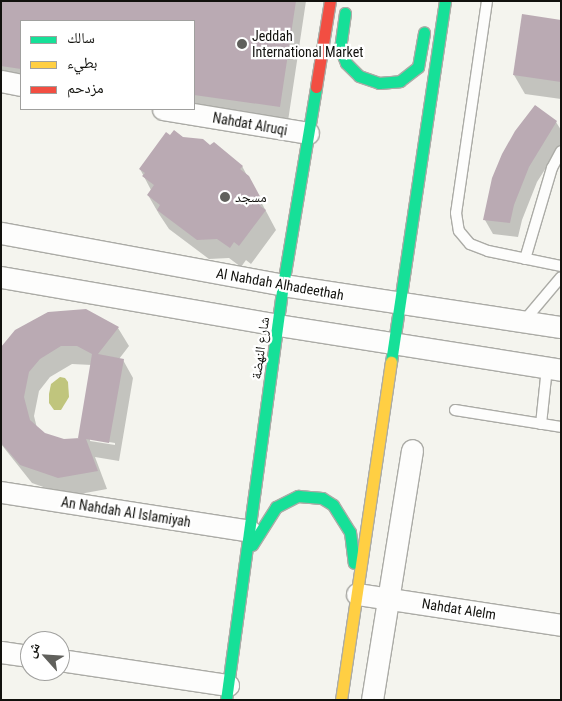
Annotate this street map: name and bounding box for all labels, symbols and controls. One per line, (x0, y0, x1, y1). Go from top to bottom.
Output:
legend (20, 20, 195, 110)
place label: Jeddah International Market (252, 28, 363, 60)
text: سالك (67, 29, 95, 47)
marker: Jeddah International Market (236, 38, 248, 50)
text: بطيء (67, 54, 97, 72)
text: مزدحم (67, 79, 104, 97)
street label: Nahdat Alruqi (211, 109, 289, 139)
place label: مسجد (235, 189, 267, 205)
marker: مسجد (219, 191, 231, 203)
street label: Al Nahdah Alhadeethah (215, 264, 345, 304)
street label: شارع النهضة (247, 316, 273, 380)
street label: An Nahdah Al Islamiyah (60, 493, 192, 531)
street label: Nahdat Alelm (421, 595, 497, 623)
north arrow (20, 631, 70, 681)
text: ش (22, 640, 43, 660)

